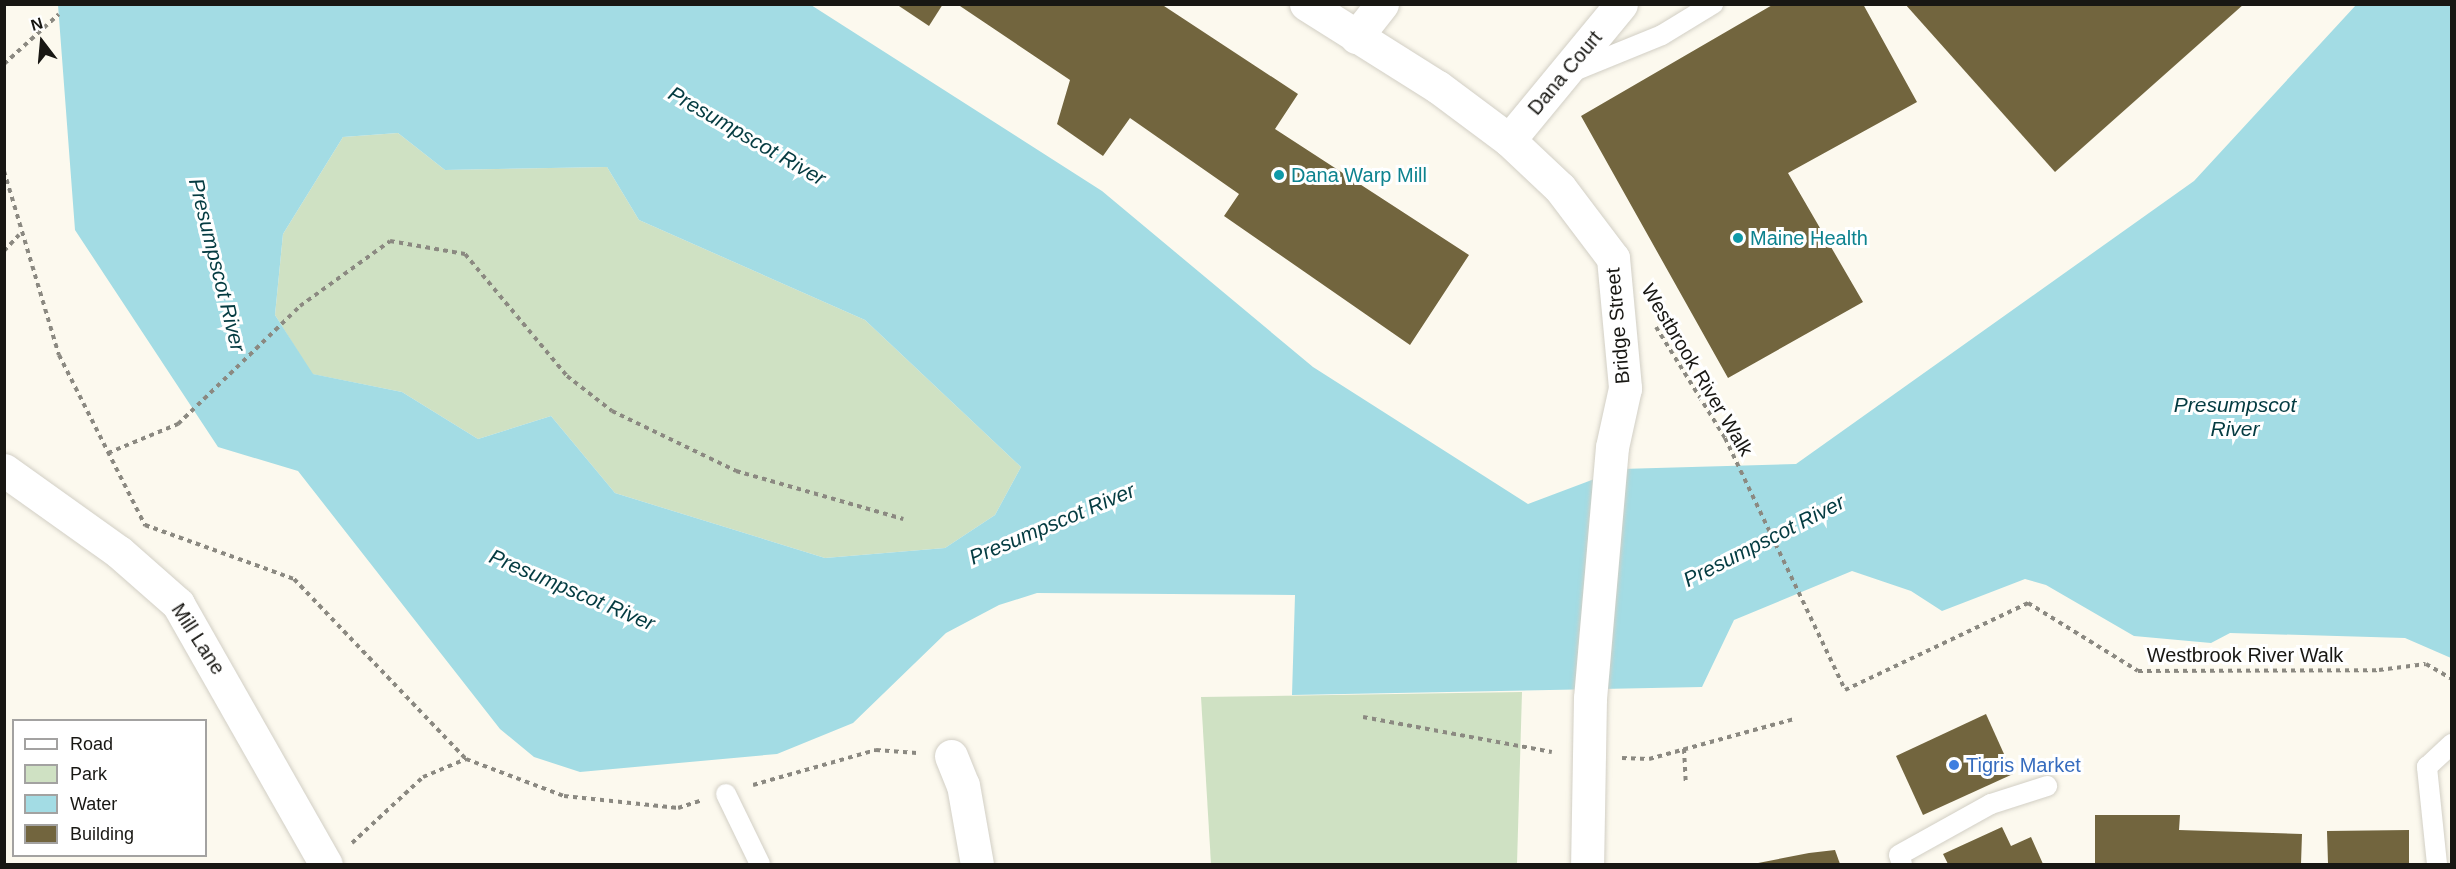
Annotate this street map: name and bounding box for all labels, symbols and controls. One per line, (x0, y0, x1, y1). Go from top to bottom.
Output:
north arrow (12, 12, 72, 72)
text: N (29, 14, 45, 34)
street label: Dana Court (1523, 26, 1607, 120)
water label: Presumpscot River (664, 81, 830, 191)
place label: Dana Warp Mill (1291, 163, 1427, 187)
marker: Dana Warp Mill (1272, 168, 1286, 182)
water label: Presumpscot River (183, 176, 251, 354)
place label: Maine Health (1750, 226, 1868, 250)
marker: Maine Health (1731, 231, 1745, 245)
street label: Bridge Street (1601, 267, 1635, 385)
street label: Westbrook River Walk (1636, 280, 1758, 460)
water label: Presumpscot River (2174, 392, 2296, 442)
water label: Presumpscot River (965, 478, 1139, 570)
water label: Presumpscot River (1679, 490, 1849, 592)
water label: Presumpscot River (485, 544, 659, 636)
street label: Mill Lane (166, 599, 230, 679)
street label: Westbrook River Walk (2147, 643, 2343, 667)
legend (12, 719, 207, 857)
text: Road (70, 734, 113, 754)
place label: Tigris Market (1966, 753, 2081, 777)
marker: Tigris Market (1947, 758, 1961, 772)
text: Park (70, 764, 107, 784)
text: Water (70, 794, 117, 814)
text: Building (70, 824, 134, 844)

